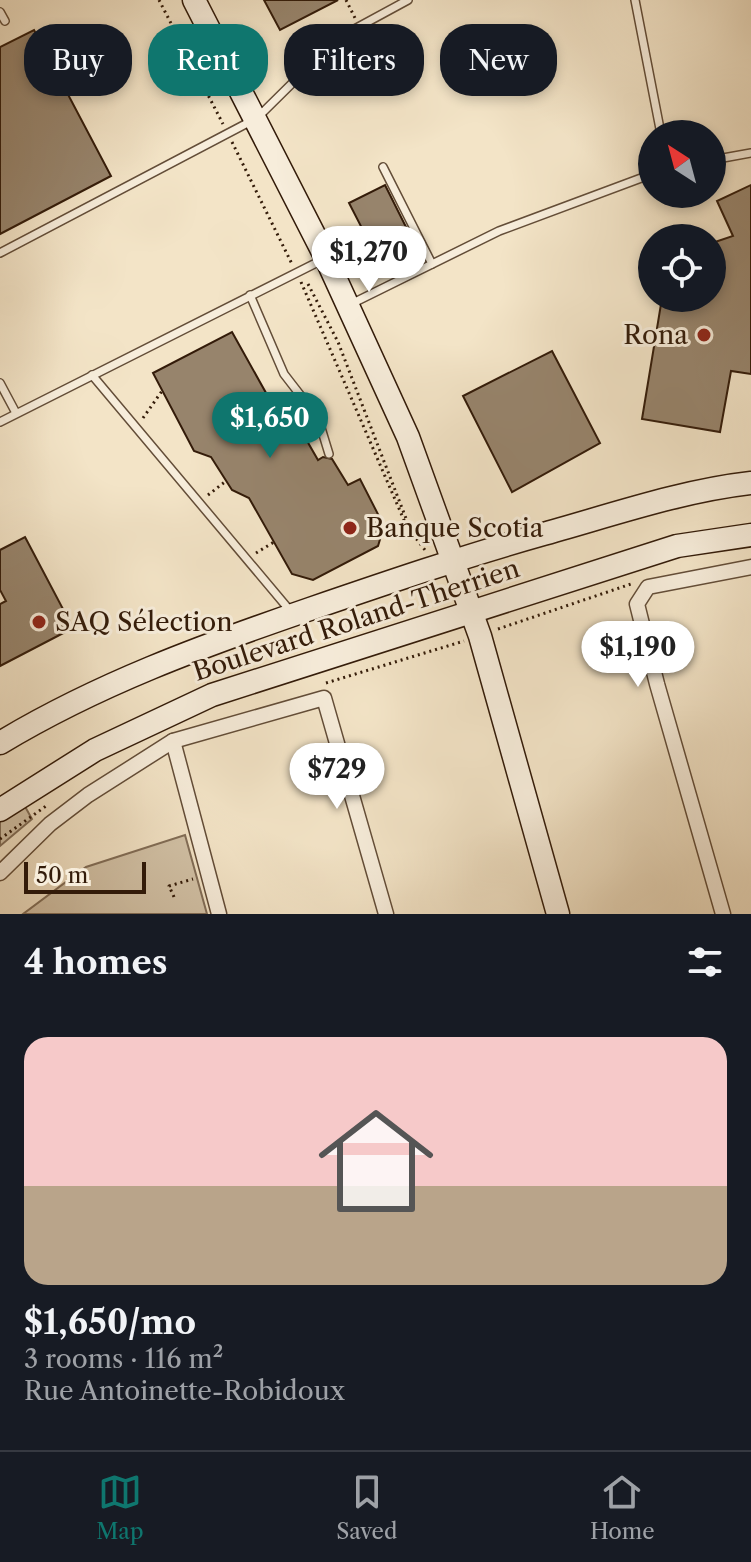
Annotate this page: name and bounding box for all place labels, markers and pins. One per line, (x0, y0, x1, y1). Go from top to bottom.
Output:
pin: $1,270 (304, 226, 434, 294)
place label: Rona (623, 319, 688, 351)
marker: Rona (695, 326, 713, 344)
pin: $1,650 (205, 392, 335, 460)
place label: Banque Scotia (366, 512, 544, 544)
marker: Banque Scotia (341, 519, 359, 537)
place label: SAQ Sélection (55, 606, 232, 638)
marker: SAQ Sélection (30, 613, 48, 631)
pin: $1,190 (573, 621, 703, 689)
pin: $729 (290, 743, 384, 811)

